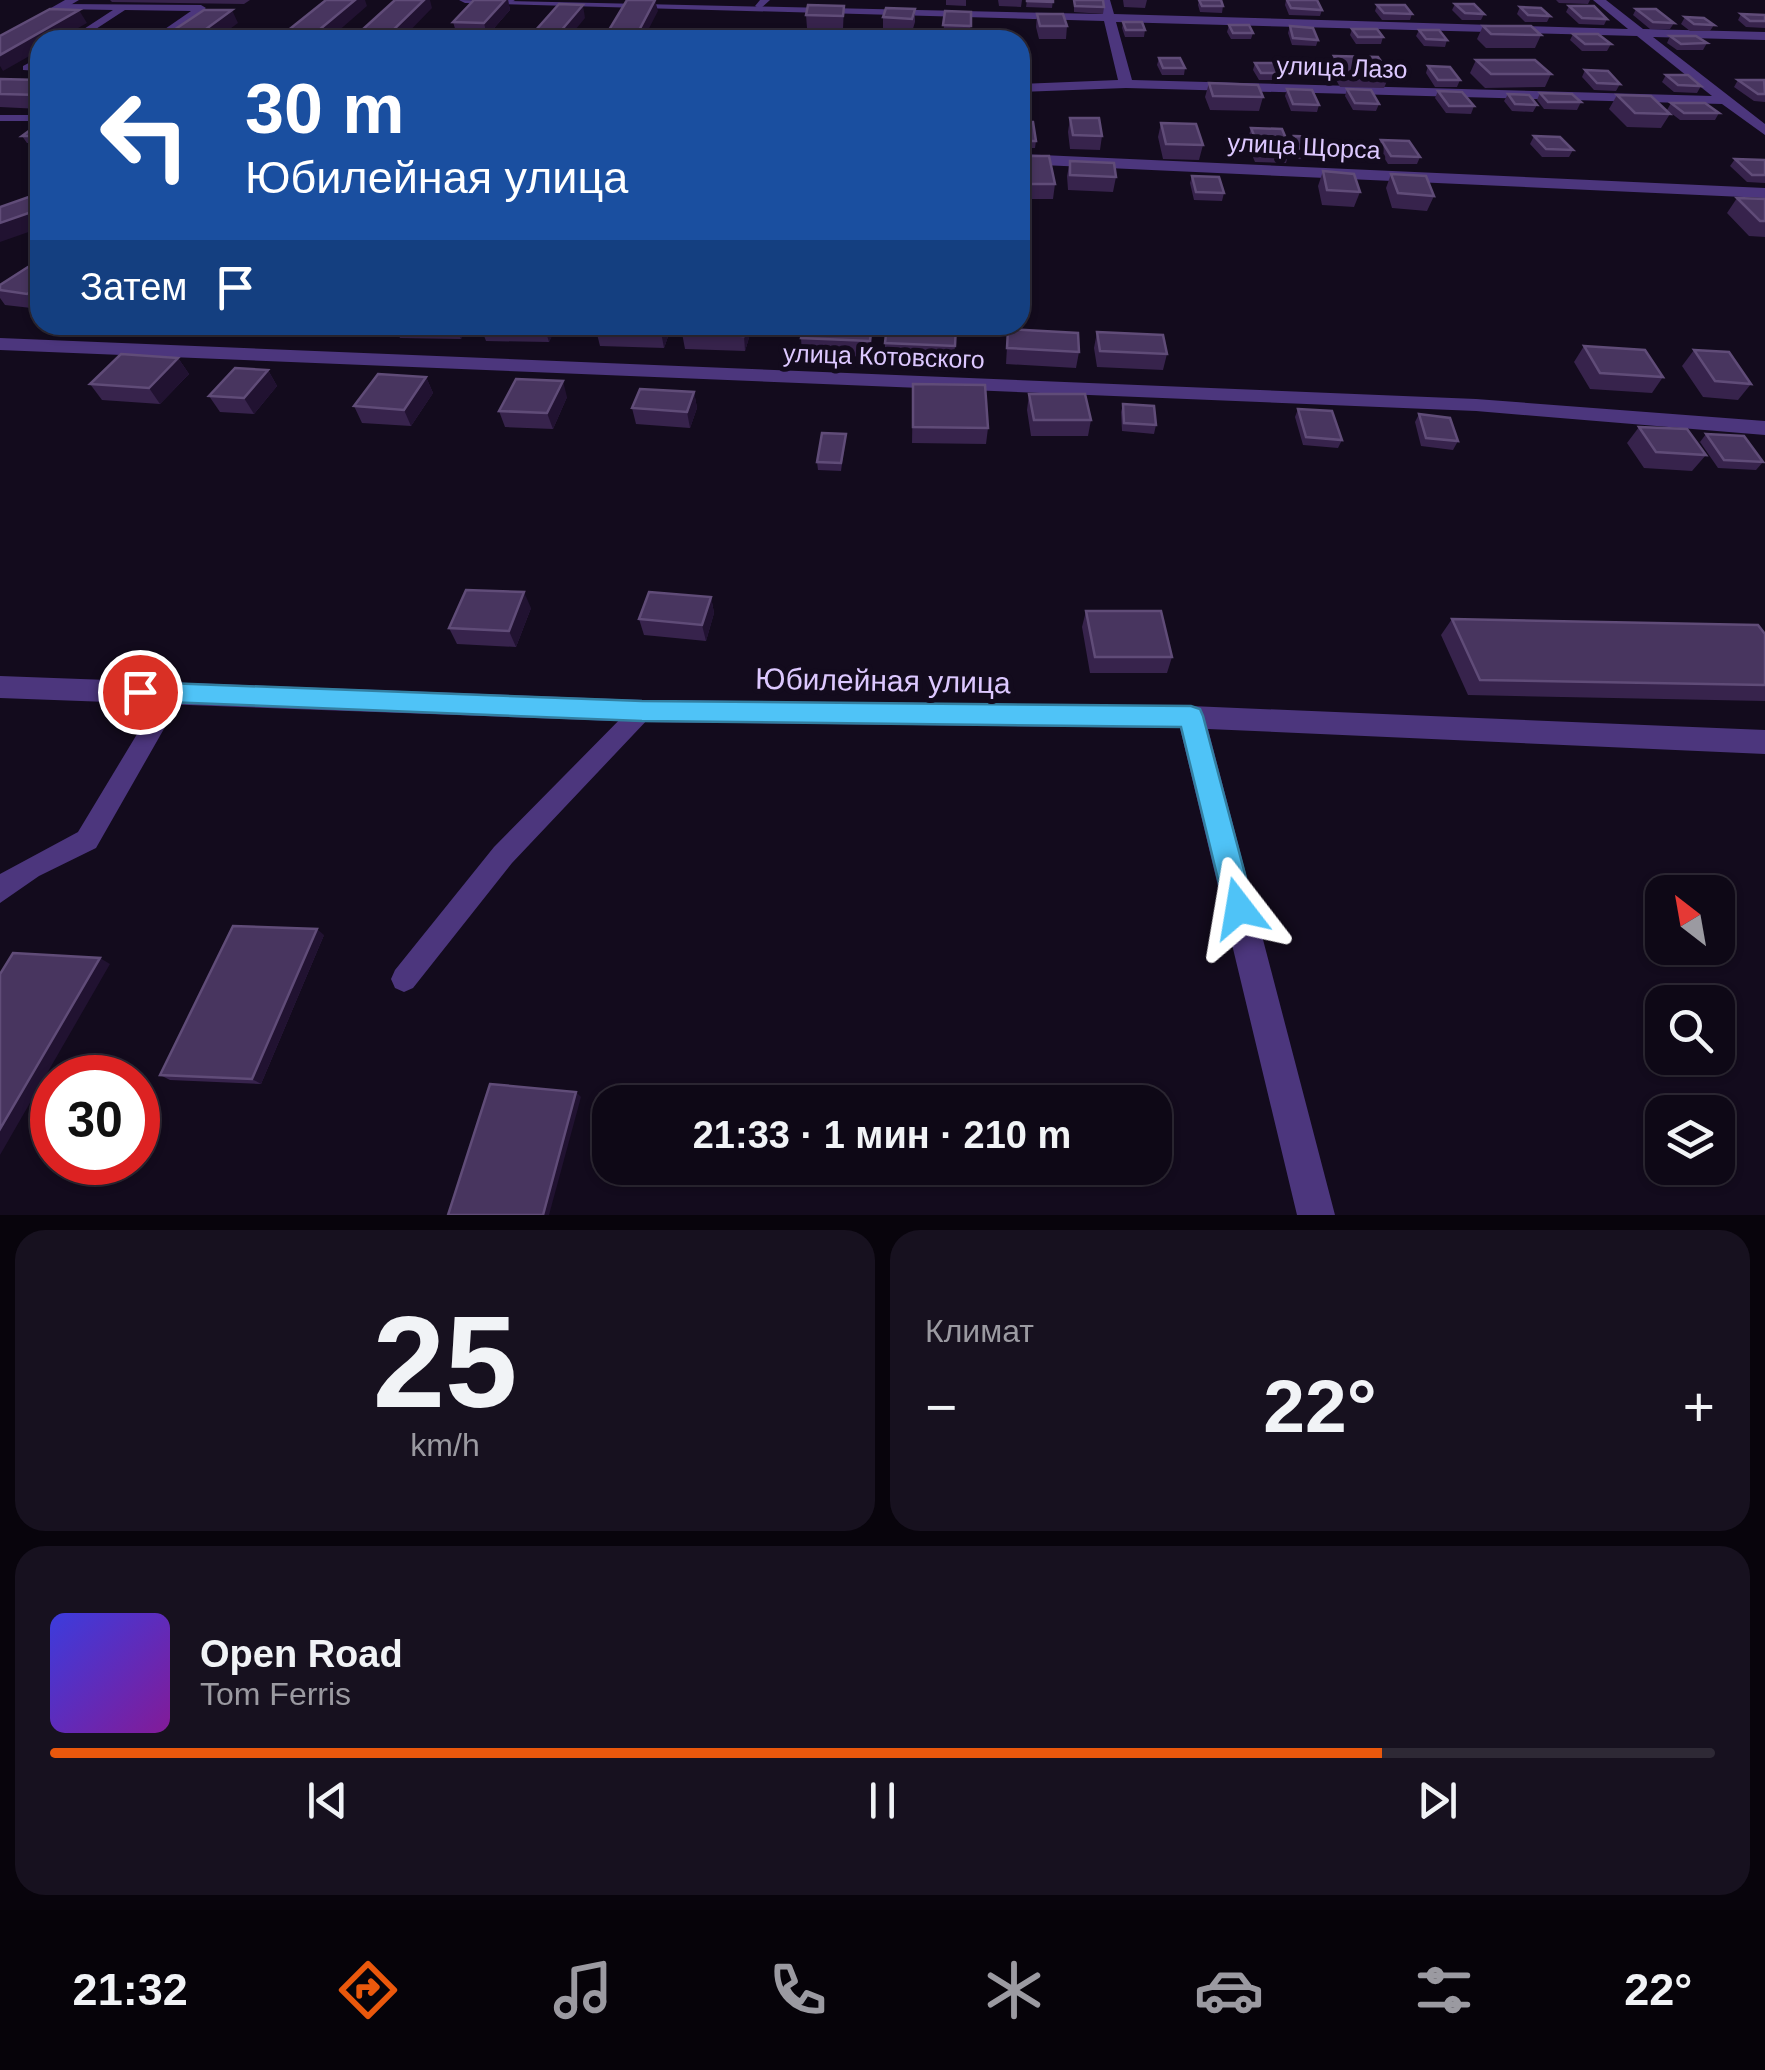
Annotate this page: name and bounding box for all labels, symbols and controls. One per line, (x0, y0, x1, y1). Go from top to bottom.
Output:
street label: улица Лазо (1276, 51, 1408, 83)
icon: left (80, 70, 210, 200)
text: 30 m (245, 70, 405, 148)
street label: улица Щорса (1227, 128, 1381, 164)
text: Юбилейная улица (245, 152, 628, 203)
icon: arrive (208, 260, 263, 315)
text: Затем (80, 266, 188, 308)
street label: улица Котовского (783, 338, 985, 374)
pin (98, 650, 183, 735)
street label: Юбилейная улица (755, 662, 1011, 699)
icon: arrive (113, 665, 168, 720)
position arrow (1187, 856, 1291, 960)
north arrow (1645, 875, 1735, 965)
map controls (1645, 875, 1735, 1185)
button: search (1645, 985, 1735, 1075)
speed limit sign: 30 (30, 1055, 160, 1185)
button: layers (1645, 1095, 1735, 1185)
text: 21:33 · 1 мин · 210 m (693, 1114, 1071, 1156)
text: 25 (373, 1289, 517, 1435)
text: Климат (925, 1313, 1034, 1349)
text: 22° (1263, 1364, 1377, 1448)
text: − (925, 1376, 957, 1438)
text: + (1683, 1376, 1715, 1438)
text: km/h (410, 1427, 480, 1463)
text: Open Road (200, 1633, 403, 1675)
text: Tom Ferris (200, 1676, 351, 1712)
icon: previous (300, 1773, 355, 1828)
icon: pause (855, 1773, 910, 1828)
icon: next (1410, 1773, 1465, 1828)
icon: directions (333, 1955, 403, 2025)
icon: music (548, 1955, 618, 2025)
icon: phone (763, 1955, 833, 2025)
icon: climate (979, 1955, 1049, 2025)
icon: car (1194, 1955, 1264, 2025)
icon: filters (1409, 1955, 1479, 2025)
text: 21:32 (73, 1964, 188, 2015)
text: 22° (1624, 1964, 1692, 2015)

